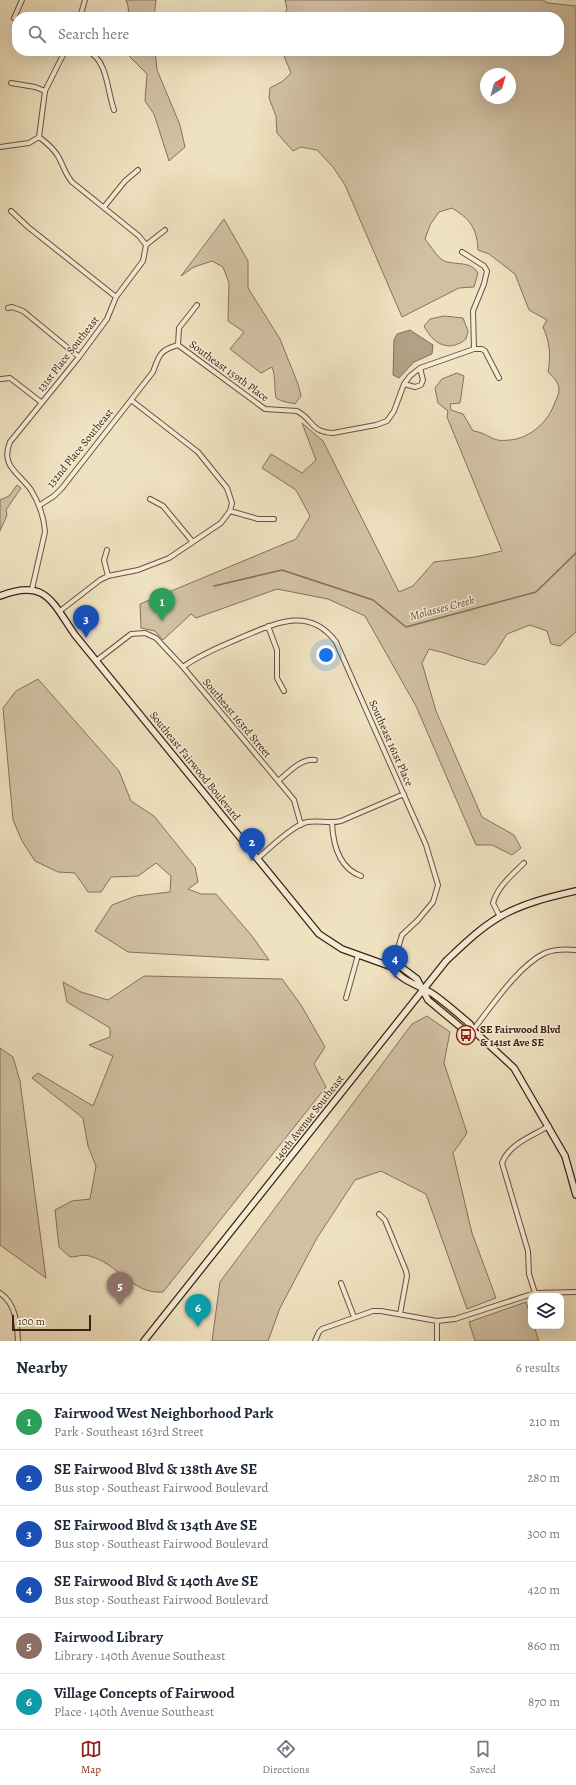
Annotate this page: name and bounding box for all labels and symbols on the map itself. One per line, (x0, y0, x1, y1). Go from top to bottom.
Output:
north arrow (480, 68, 516, 104)
street label: 131st Place Southeast (34, 313, 103, 395)
street label: Southeast 159th Place (186, 337, 272, 405)
street label: 132nd Place Southeast (43, 405, 117, 491)
pin: 1 (149, 588, 175, 621)
water label: Molasses Creek (408, 592, 477, 624)
pin: 3 (73, 605, 99, 638)
your location (316, 645, 336, 665)
street label: Southeast 163rd Street (199, 675, 275, 761)
street label: Southeast 161st Place (365, 697, 417, 789)
street label: Southeast Fairwood Boulevard (146, 708, 244, 824)
pin: 2 (239, 828, 265, 861)
pin: 4 (382, 945, 408, 978)
place label: SE Fairwood Blvd & 141st Ave SE (480, 1022, 561, 1050)
bus stop icon: SE Fairwood Blvd & 141st Ave SE (455, 1024, 477, 1046)
street label: 140th Avenue Southeast (270, 1071, 348, 1164)
pin: 5 (107, 1272, 133, 1305)
pin: 6 (185, 1294, 211, 1327)
scale bar (12, 1313, 91, 1332)

